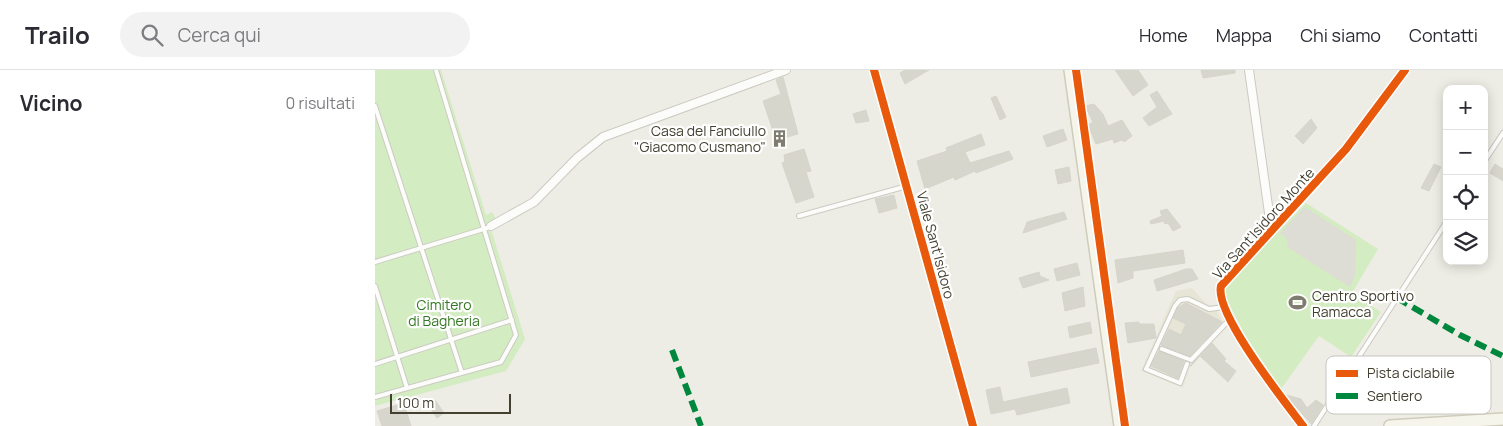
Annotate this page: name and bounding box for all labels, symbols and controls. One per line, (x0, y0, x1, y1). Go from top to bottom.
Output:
search box (120, 12, 470, 57)
text: Trailo (25, 18, 90, 51)
icon: search (138, 21, 166, 49)
text: Cerca qui (178, 22, 261, 48)
text: Home (1139, 23, 1188, 47)
text: Mappa (1216, 23, 1272, 47)
text: Chi siamo (1300, 23, 1381, 47)
text: Contatti (1409, 23, 1478, 47)
map controls (1443, 85, 1488, 265)
button: + (1443, 85, 1488, 130)
text: Vicino (20, 89, 83, 117)
text: 0 risultati (285, 92, 355, 114)
place label: Casa del Fanciullo "Giacomo Cusmano" (634, 121, 766, 156)
building icon: Casa del Fanciullo "Giacomo Cusmano" (770, 128, 790, 148)
button: − (1443, 130, 1488, 175)
street label: Via Sant'Isidoro Monte (1208, 163, 1318, 283)
button: locate (1443, 175, 1488, 220)
street label: Viale Sant'Isidoro (913, 189, 959, 301)
button: layers (1443, 220, 1488, 265)
place label: Centro Sportivo Ramacca (1312, 286, 1414, 321)
sports icon: Centro Sportivo Ramacca (1288, 293, 1308, 313)
park label: Cimitero di Bagheria (408, 295, 480, 330)
legend (1326, 356, 1491, 414)
text: Pista ciclabile (1367, 363, 1455, 382)
text: Sentiero (1367, 386, 1422, 405)
scale bar (390, 391, 511, 414)
text: 100 m (397, 393, 434, 412)

